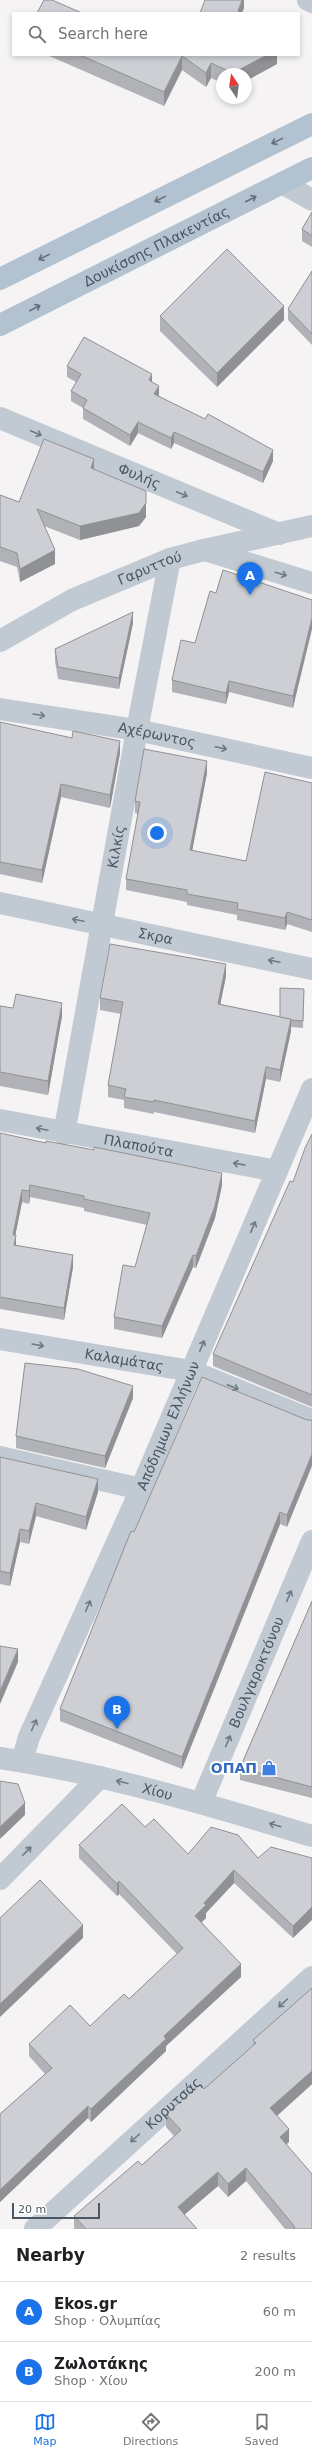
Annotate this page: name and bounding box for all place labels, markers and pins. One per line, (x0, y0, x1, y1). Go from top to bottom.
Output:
pin: A (237, 562, 263, 595)
pin: B (104, 1696, 130, 1729)
shop icon: ΟΠΑΠ (260, 1759, 278, 1777)
place label: ΟΠΑΠ (211, 1760, 257, 1776)

